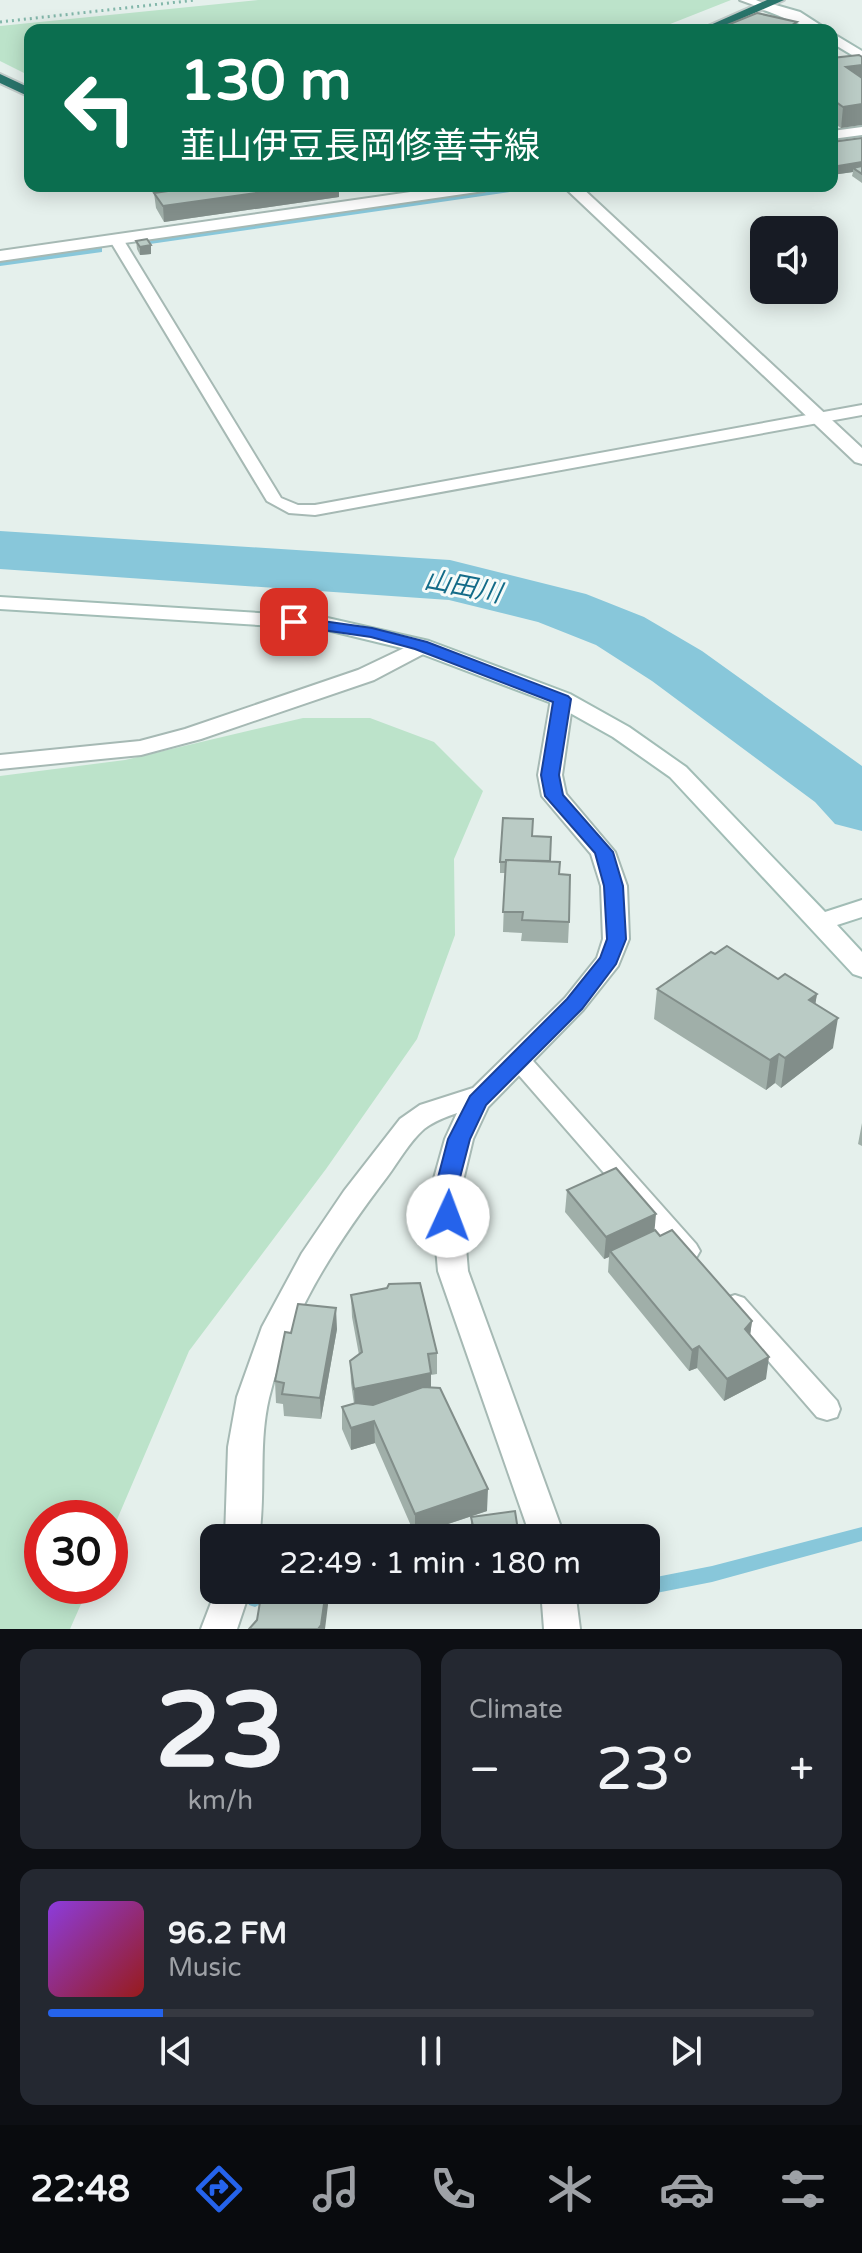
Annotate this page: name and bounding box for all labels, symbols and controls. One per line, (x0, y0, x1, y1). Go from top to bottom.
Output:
text: 130 m (180, 48, 351, 115)
icon: left (48, 56, 152, 160)
text: 韮山伊豆長岡修善寺線 (180, 125, 540, 168)
map controls (750, 216, 838, 304)
button: sound (750, 216, 838, 304)
water label: 山田川 (422, 564, 507, 610)
pin (260, 588, 328, 656)
icon: arrive (272, 600, 316, 644)
position arrow (406, 1174, 490, 1258)
speed limit sign: 30 (24, 1500, 128, 1604)
text: 22:49 · 1 min · 180 m (279, 1545, 581, 1582)
text: 23 (155, 1670, 286, 1795)
text: Climate (469, 1694, 563, 1725)
text: 23° (596, 1734, 694, 1806)
text: − (469, 1744, 500, 1797)
text: + (789, 1744, 814, 1797)
text: km/h (188, 1785, 253, 1816)
text: 96.2 FM (168, 1915, 287, 1952)
text: Music (168, 1952, 241, 1983)
icon: previous (154, 2029, 198, 2073)
icon: pause (409, 2029, 453, 2073)
icon: next (664, 2029, 708, 2073)
icon: directions (191, 2161, 247, 2217)
icon: music (308, 2161, 364, 2217)
icon: phone (425, 2161, 481, 2217)
icon: climate (542, 2161, 598, 2217)
icon: car (659, 2161, 715, 2217)
icon: filters (775, 2161, 831, 2217)
text: 22:48 (30, 2168, 130, 2211)

